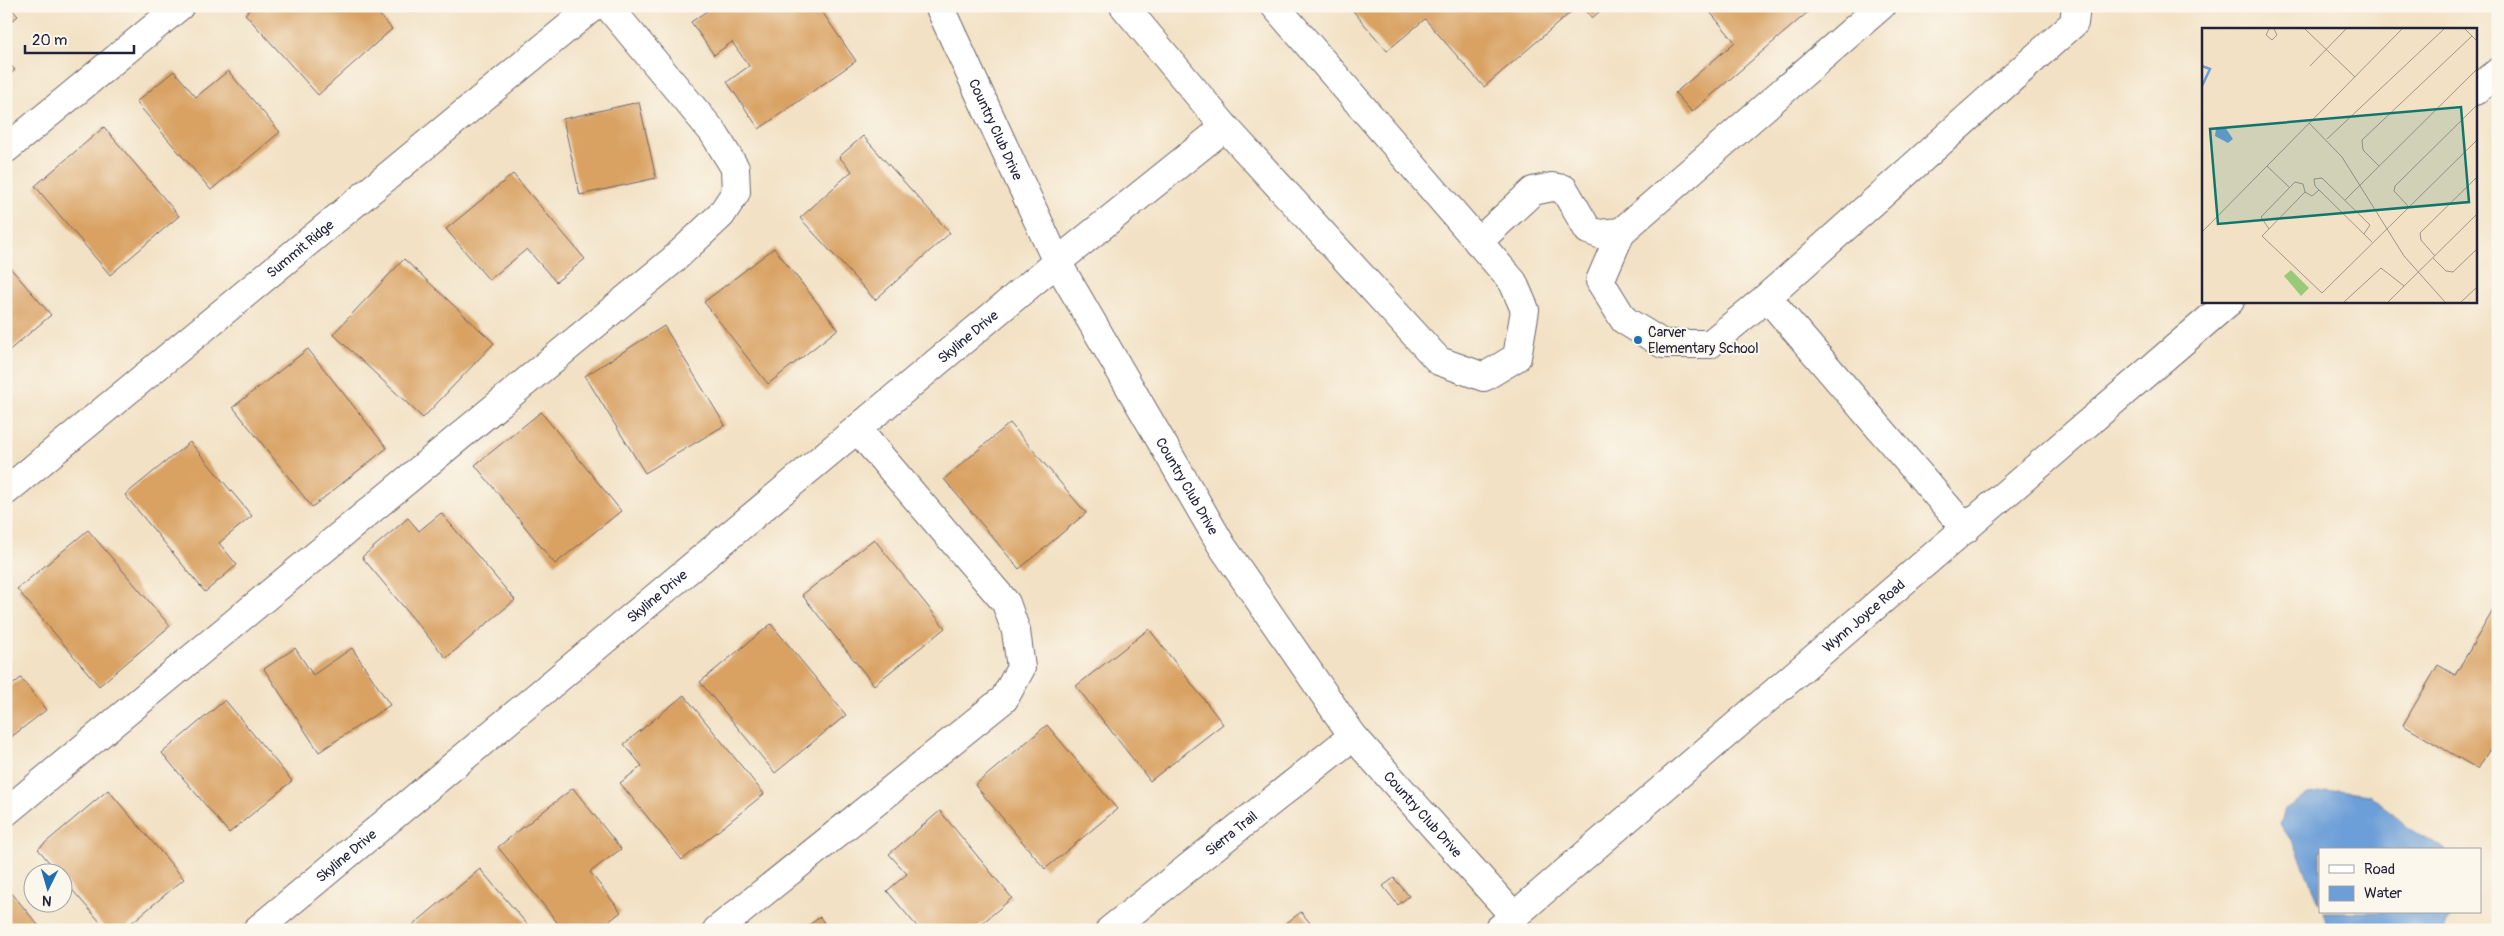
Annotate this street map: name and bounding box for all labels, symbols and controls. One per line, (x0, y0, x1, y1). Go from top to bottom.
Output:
scale bar (25, 22, 134, 54)
inset map (2202, 28, 2476, 302)
text: 20 m (32, 31, 67, 50)
street label: Country Club Drive (965, 76, 1026, 183)
street label: Summit Ridge (263, 216, 337, 282)
street label: Skyline Drive (934, 307, 1002, 367)
place label: Carver Elementary School (1648, 324, 1759, 357)
marker: Carver Elementary School (1632, 334, 1644, 346)
street label: Country Club Drive (1152, 435, 1222, 538)
street label: Skyline Drive (624, 566, 691, 627)
street label: Wynn Joyce Road (1819, 576, 1909, 656)
street label: Country Club Drive (1380, 768, 1465, 861)
street label: Sierra Trail (1202, 808, 1261, 860)
street label: Skyline Drive (313, 826, 380, 886)
legend (2319, 848, 2482, 914)
text: Road (2364, 860, 2395, 879)
north arrow (22, 864, 72, 914)
text: Water (2364, 884, 2403, 903)
text: N (41, 892, 52, 909)

